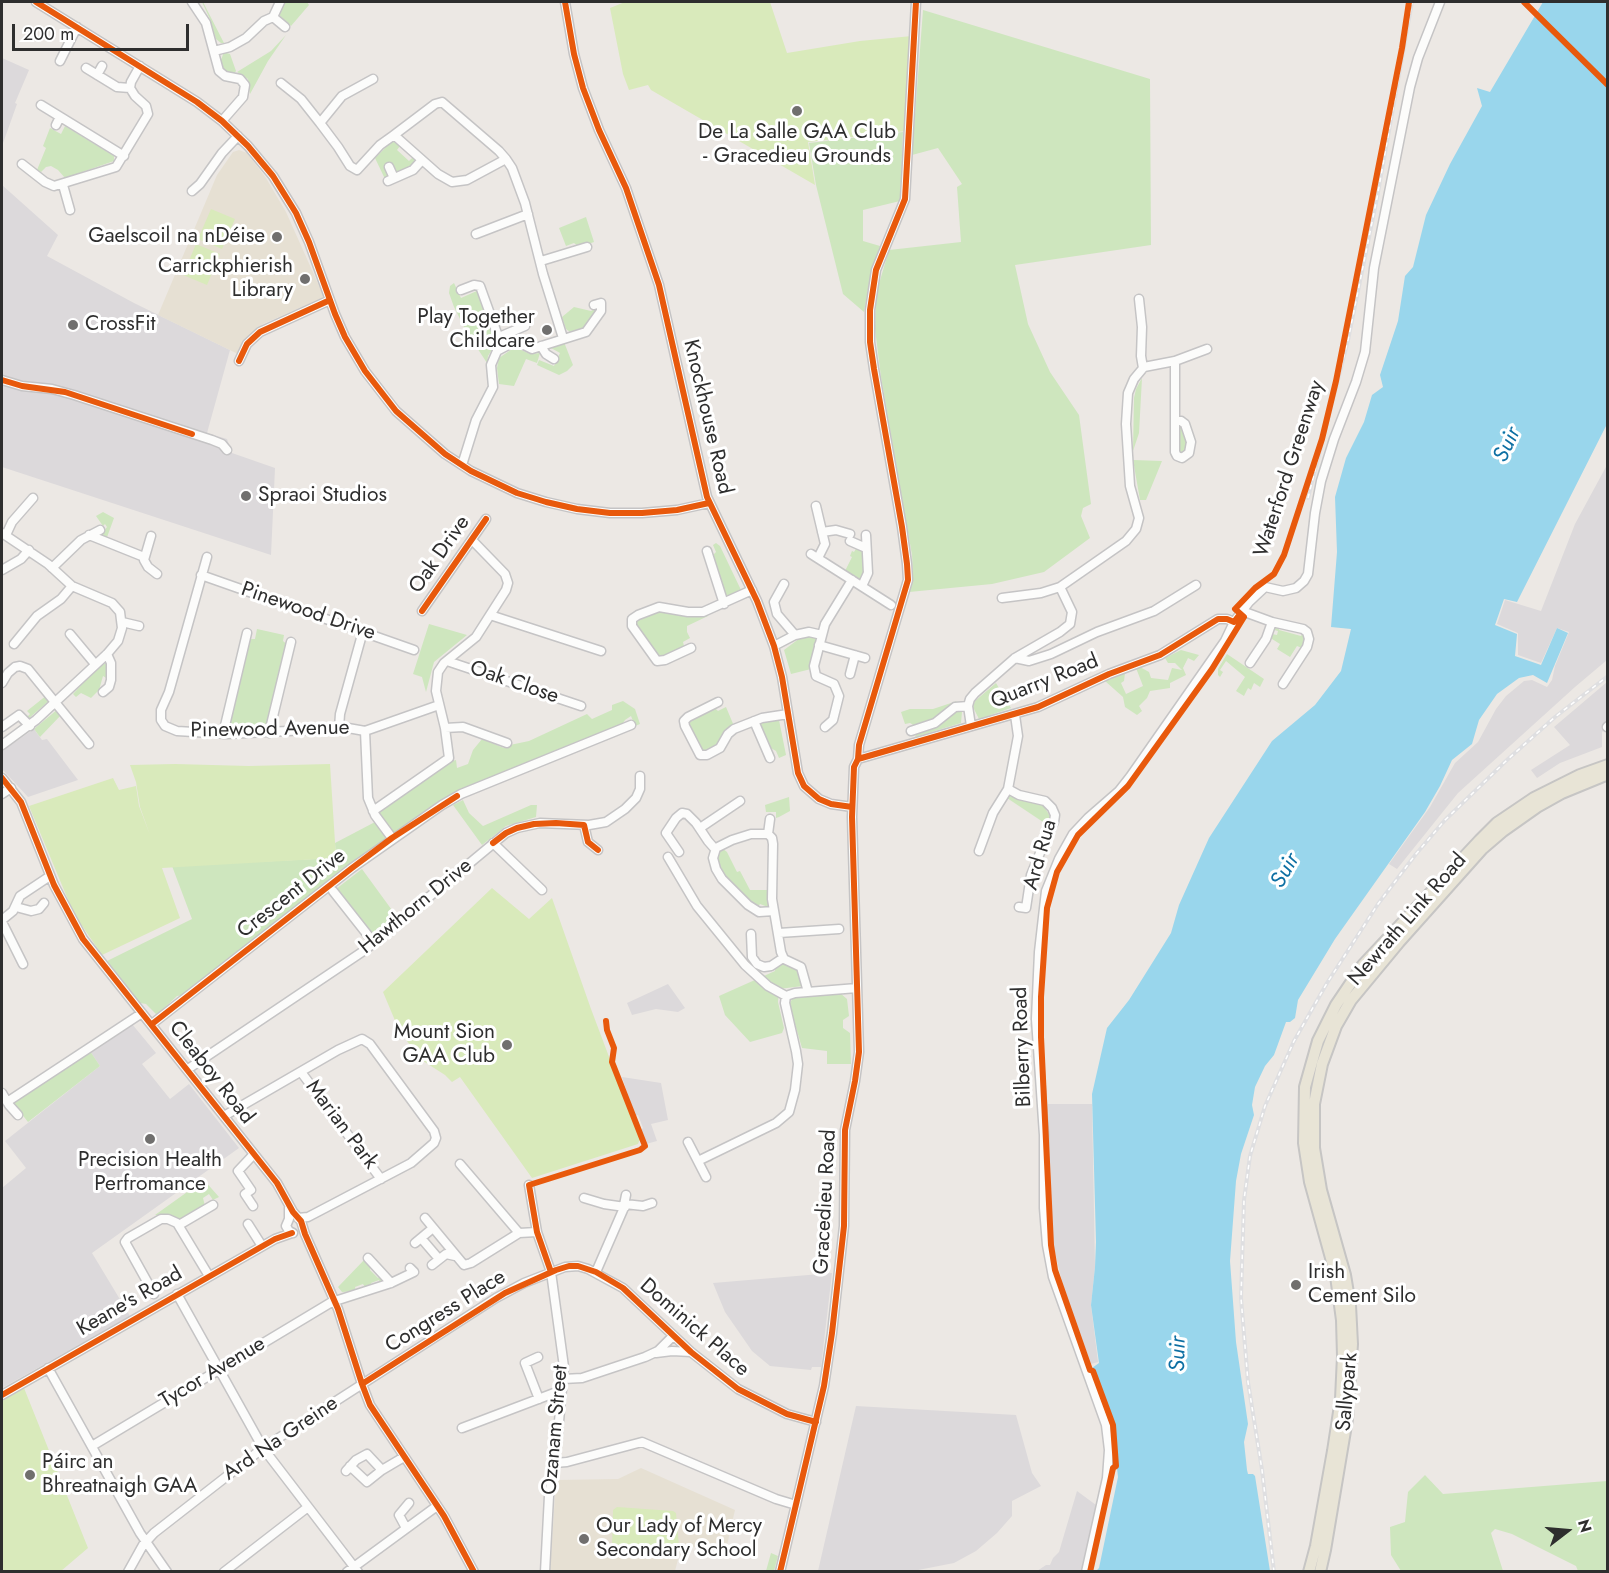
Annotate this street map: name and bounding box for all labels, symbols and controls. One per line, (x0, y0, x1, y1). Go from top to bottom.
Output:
scale bar (15, 12, 192, 50)
text: 200 m (23, 21, 74, 47)
marker: De La Salle GAA Club - Gracedieu Grounds (790, 104, 804, 118)
place label: De La Salle GAA Club - Gracedieu Grounds (698, 120, 896, 170)
place label: Gaelscoil na nDéise (88, 224, 265, 250)
marker: Gaelscoil na nDéise (270, 230, 284, 244)
place label: Carrickphierish Library (158, 254, 293, 304)
marker: Carrickphierish Library (298, 272, 312, 286)
place label: Play Together Childcare (417, 305, 535, 355)
place label: CrossFit (85, 312, 156, 338)
marker: CrossFit (66, 318, 80, 332)
marker: Play Together Childcare (540, 323, 554, 337)
street label: Knockhouse Road (677, 337, 737, 497)
street label: Waterford Greenway (1250, 378, 1330, 560)
water label: Suir (1488, 423, 1528, 467)
place label: Spraoi Studios (258, 483, 387, 509)
marker: Spraoi Studios (239, 489, 253, 503)
street label: Oak Drive (404, 511, 476, 599)
street label: Pinewood Drive (238, 577, 378, 647)
street label: Quarry Road (988, 649, 1102, 715)
street label: Oak Close (466, 656, 562, 710)
street label: Pinewood Avenue (190, 716, 350, 744)
street label: Ard Rua (1019, 817, 1063, 893)
street label: Crescent Drive (233, 844, 351, 944)
water label: Suir (1266, 849, 1306, 893)
street label: Newrath Link Road (1344, 849, 1472, 991)
street label: Hawthorn Drive (354, 854, 478, 960)
street label: Bilberry Road (1008, 986, 1038, 1108)
street label: Cleaboy Road (163, 1016, 259, 1130)
place label: Mount Sion GAA Club (394, 1020, 495, 1070)
marker: Mount Sion GAA Club (500, 1038, 514, 1052)
street label: Marian Park (299, 1076, 383, 1174)
street label: Gracedieu Road (810, 1129, 842, 1275)
marker: Precision Health Perfromance (143, 1132, 157, 1146)
place label: Precision Health Perfromance (78, 1148, 222, 1198)
place label: Irish Cement Silo (1308, 1260, 1416, 1310)
street label: Keane's Road (73, 1262, 187, 1342)
street label: Congress Place (381, 1265, 511, 1359)
street label: Dominick Place (634, 1274, 754, 1382)
marker: Irish Cement Silo (1289, 1278, 1303, 1292)
street label: Tycor Avenue (156, 1332, 270, 1414)
water label: Suir (1165, 1336, 1193, 1372)
street label: Sallypark (1332, 1352, 1364, 1432)
street label: Ozanam Street (538, 1364, 574, 1496)
street label: Ard Na Greine (219, 1391, 343, 1487)
place label: Páirc an Bhreatnaigh GAA (42, 1450, 197, 1500)
marker: Páirc an Bhreatnaigh GAA (23, 1468, 37, 1482)
north arrow (1537, 1501, 1597, 1561)
place label: Our Lady of Mercy Secondary School (596, 1514, 762, 1564)
text: N (1572, 1517, 1598, 1535)
marker: Our Lady of Mercy Secondary School (577, 1532, 591, 1546)

